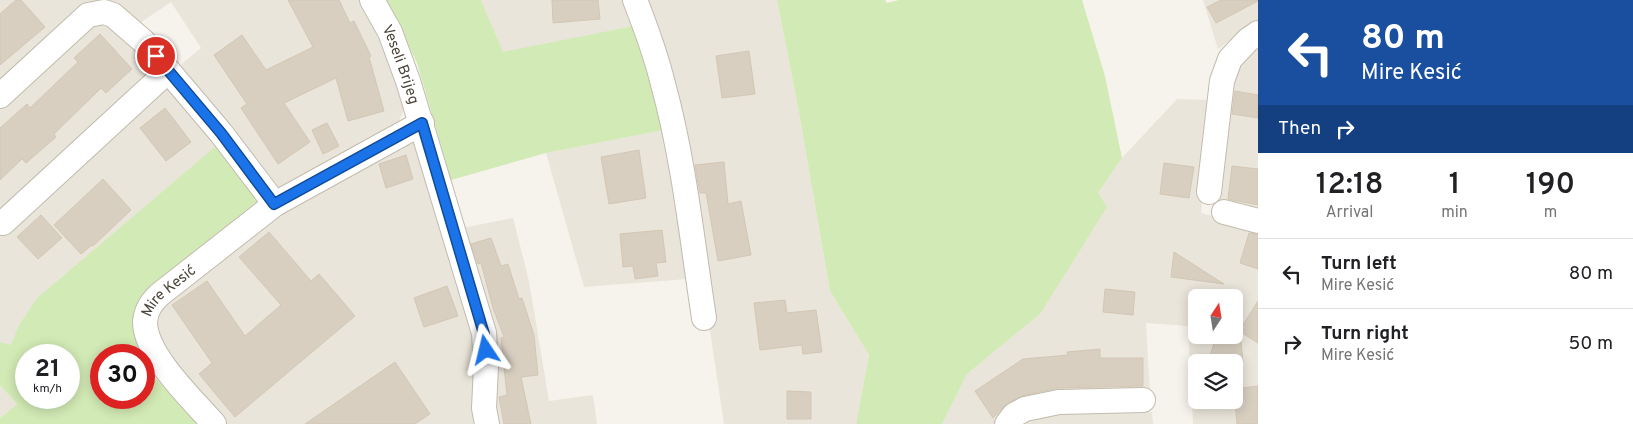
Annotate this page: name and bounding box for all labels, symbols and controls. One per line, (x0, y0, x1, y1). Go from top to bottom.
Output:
text: 80 m (1361, 17, 1445, 61)
icon: left (1278, 20, 1343, 85)
street label: Veseli Brijeg (377, 22, 422, 107)
pin (135, 35, 177, 77)
icon: arrive (142, 42, 170, 70)
text: Mire Kesić (1361, 60, 1462, 87)
icon: right (1331, 115, 1359, 143)
text: Then (1278, 117, 1321, 141)
text: 12:18 (1316, 167, 1383, 204)
text: 1 (1449, 167, 1460, 204)
text: 190 (1526, 167, 1575, 204)
text: Arrival (1326, 203, 1373, 223)
text: min (1441, 203, 1468, 223)
text: m (1544, 203, 1557, 223)
text: Turn left (1321, 252, 1397, 276)
icon: left (1278, 260, 1306, 288)
street label: Mire Kesić (138, 261, 201, 320)
text: 80 m (1569, 262, 1613, 286)
text: Mire Kesić (1321, 276, 1394, 296)
north arrow (1188, 289, 1242, 344)
map controls (1188, 289, 1243, 409)
text: Turn right (1321, 322, 1409, 346)
position arrow (459, 323, 511, 375)
icon: right (1278, 330, 1306, 358)
text: 50 m (1568, 332, 1613, 356)
speed limit sign: 30 (90, 344, 155, 409)
text: Mire Kesić (1321, 346, 1394, 366)
text: 21 (35, 354, 60, 386)
button: layers (1188, 354, 1243, 409)
text: km/h (33, 381, 62, 397)

